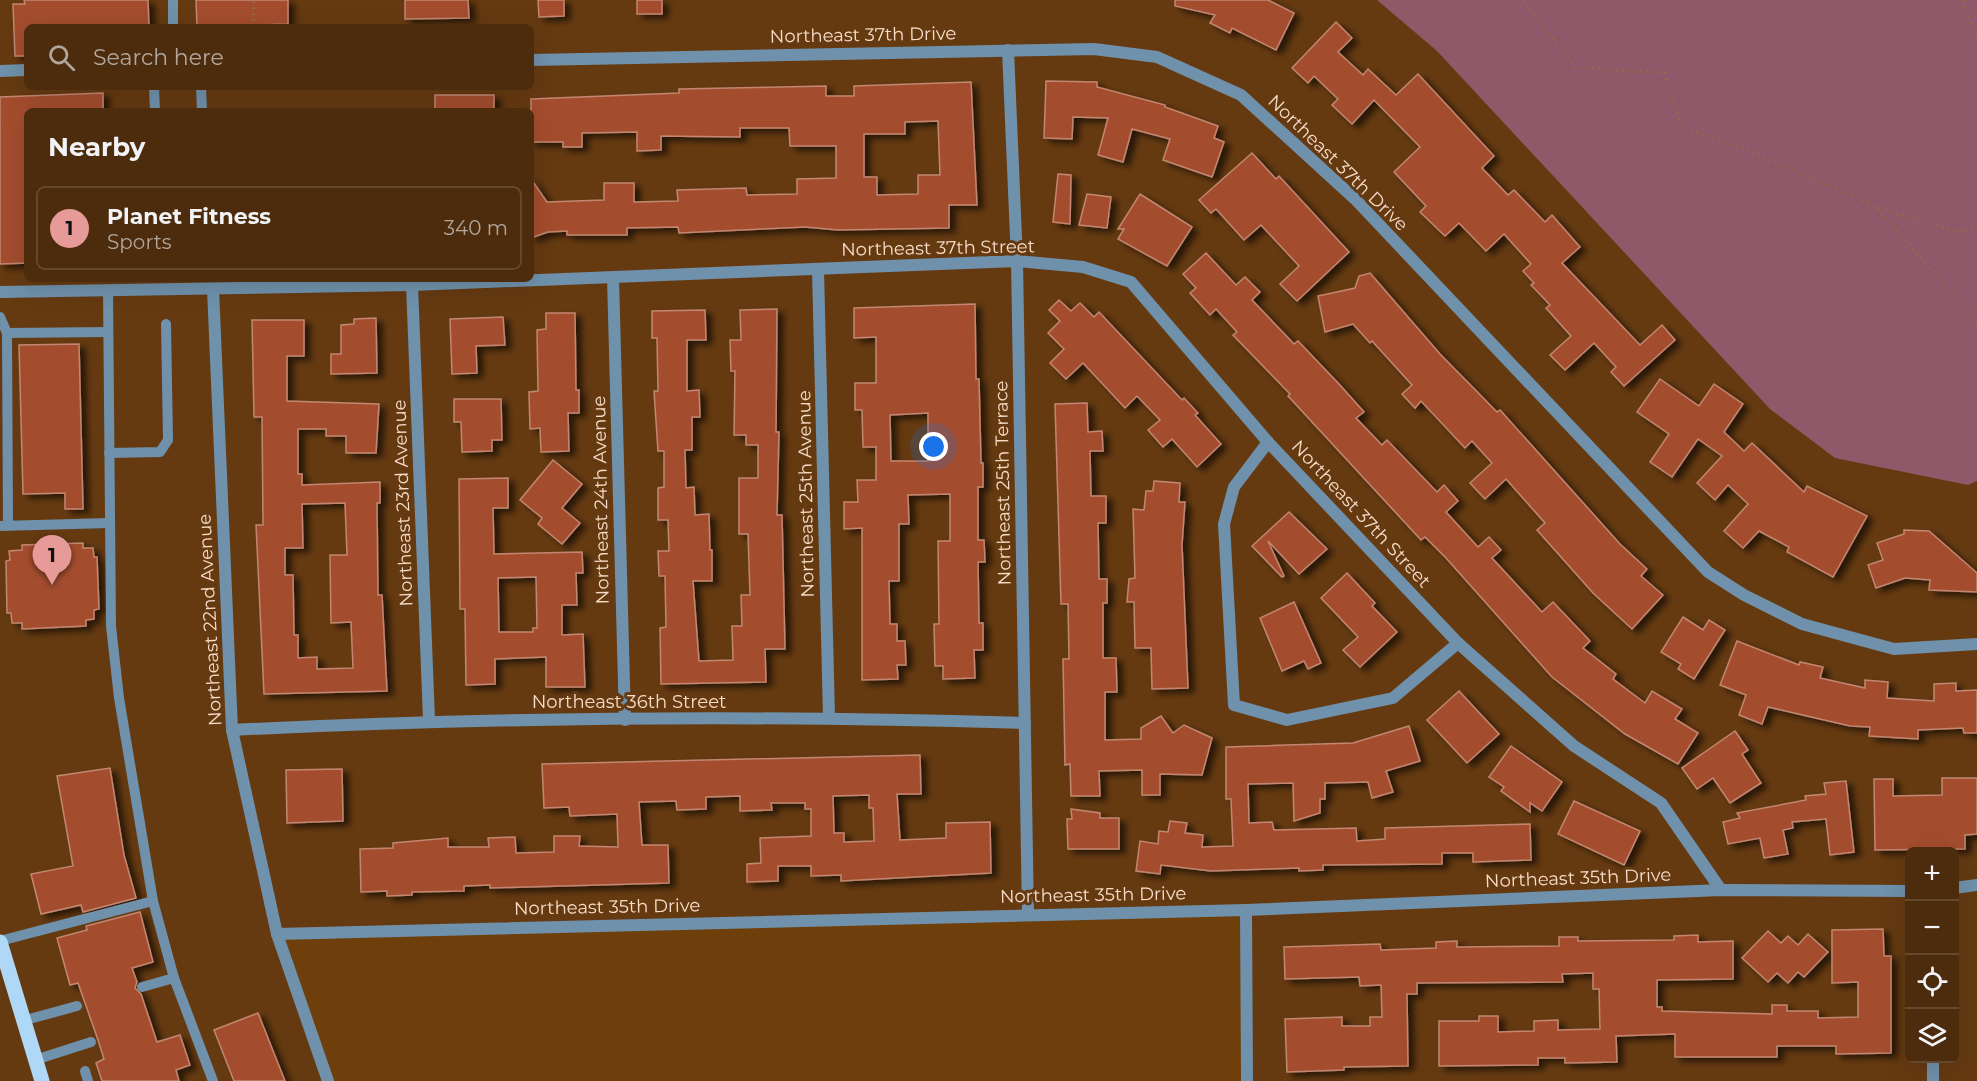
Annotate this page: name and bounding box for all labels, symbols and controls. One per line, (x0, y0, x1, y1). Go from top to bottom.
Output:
street label: Northeast 37th Drive (770, 22, 957, 48)
search box (24, 24, 534, 90)
icon: search (45, 41, 78, 74)
text: Search here (93, 44, 224, 71)
street label: Northeast 37th Drive (1263, 90, 1413, 236)
text: Nearby (48, 131, 145, 163)
text: Planet Fitness (107, 203, 271, 230)
text: 1 (66, 216, 73, 240)
text: 340 m (444, 216, 508, 240)
text: Sports (107, 230, 172, 254)
street label: Northeast 37th Street (841, 235, 1035, 261)
street label: Northeast 25th Terrace (990, 380, 1016, 586)
street label: Northeast 25th Avenue (793, 390, 819, 598)
street label: Northeast 24th Avenue (588, 395, 614, 605)
street label: Northeast 23rd Avenue (388, 399, 418, 607)
your location (919, 432, 948, 461)
street label: Northeast 37th Street (1287, 436, 1435, 592)
street label: Northeast 22nd Avenue (193, 513, 227, 727)
pin: 1 (32, 536, 72, 585)
street label: Northeast 36th Street (532, 691, 726, 713)
map controls (1905, 847, 1959, 1063)
button: + (1905, 847, 1959, 901)
street label: Northeast 35th Drive (1484, 864, 1672, 892)
street label: Northeast 35th Drive (1000, 882, 1187, 908)
street label: Northeast 35th Drive (514, 894, 701, 920)
button: − (1905, 901, 1959, 955)
button: locate (1905, 955, 1959, 1009)
button: layers (1905, 1009, 1959, 1063)

